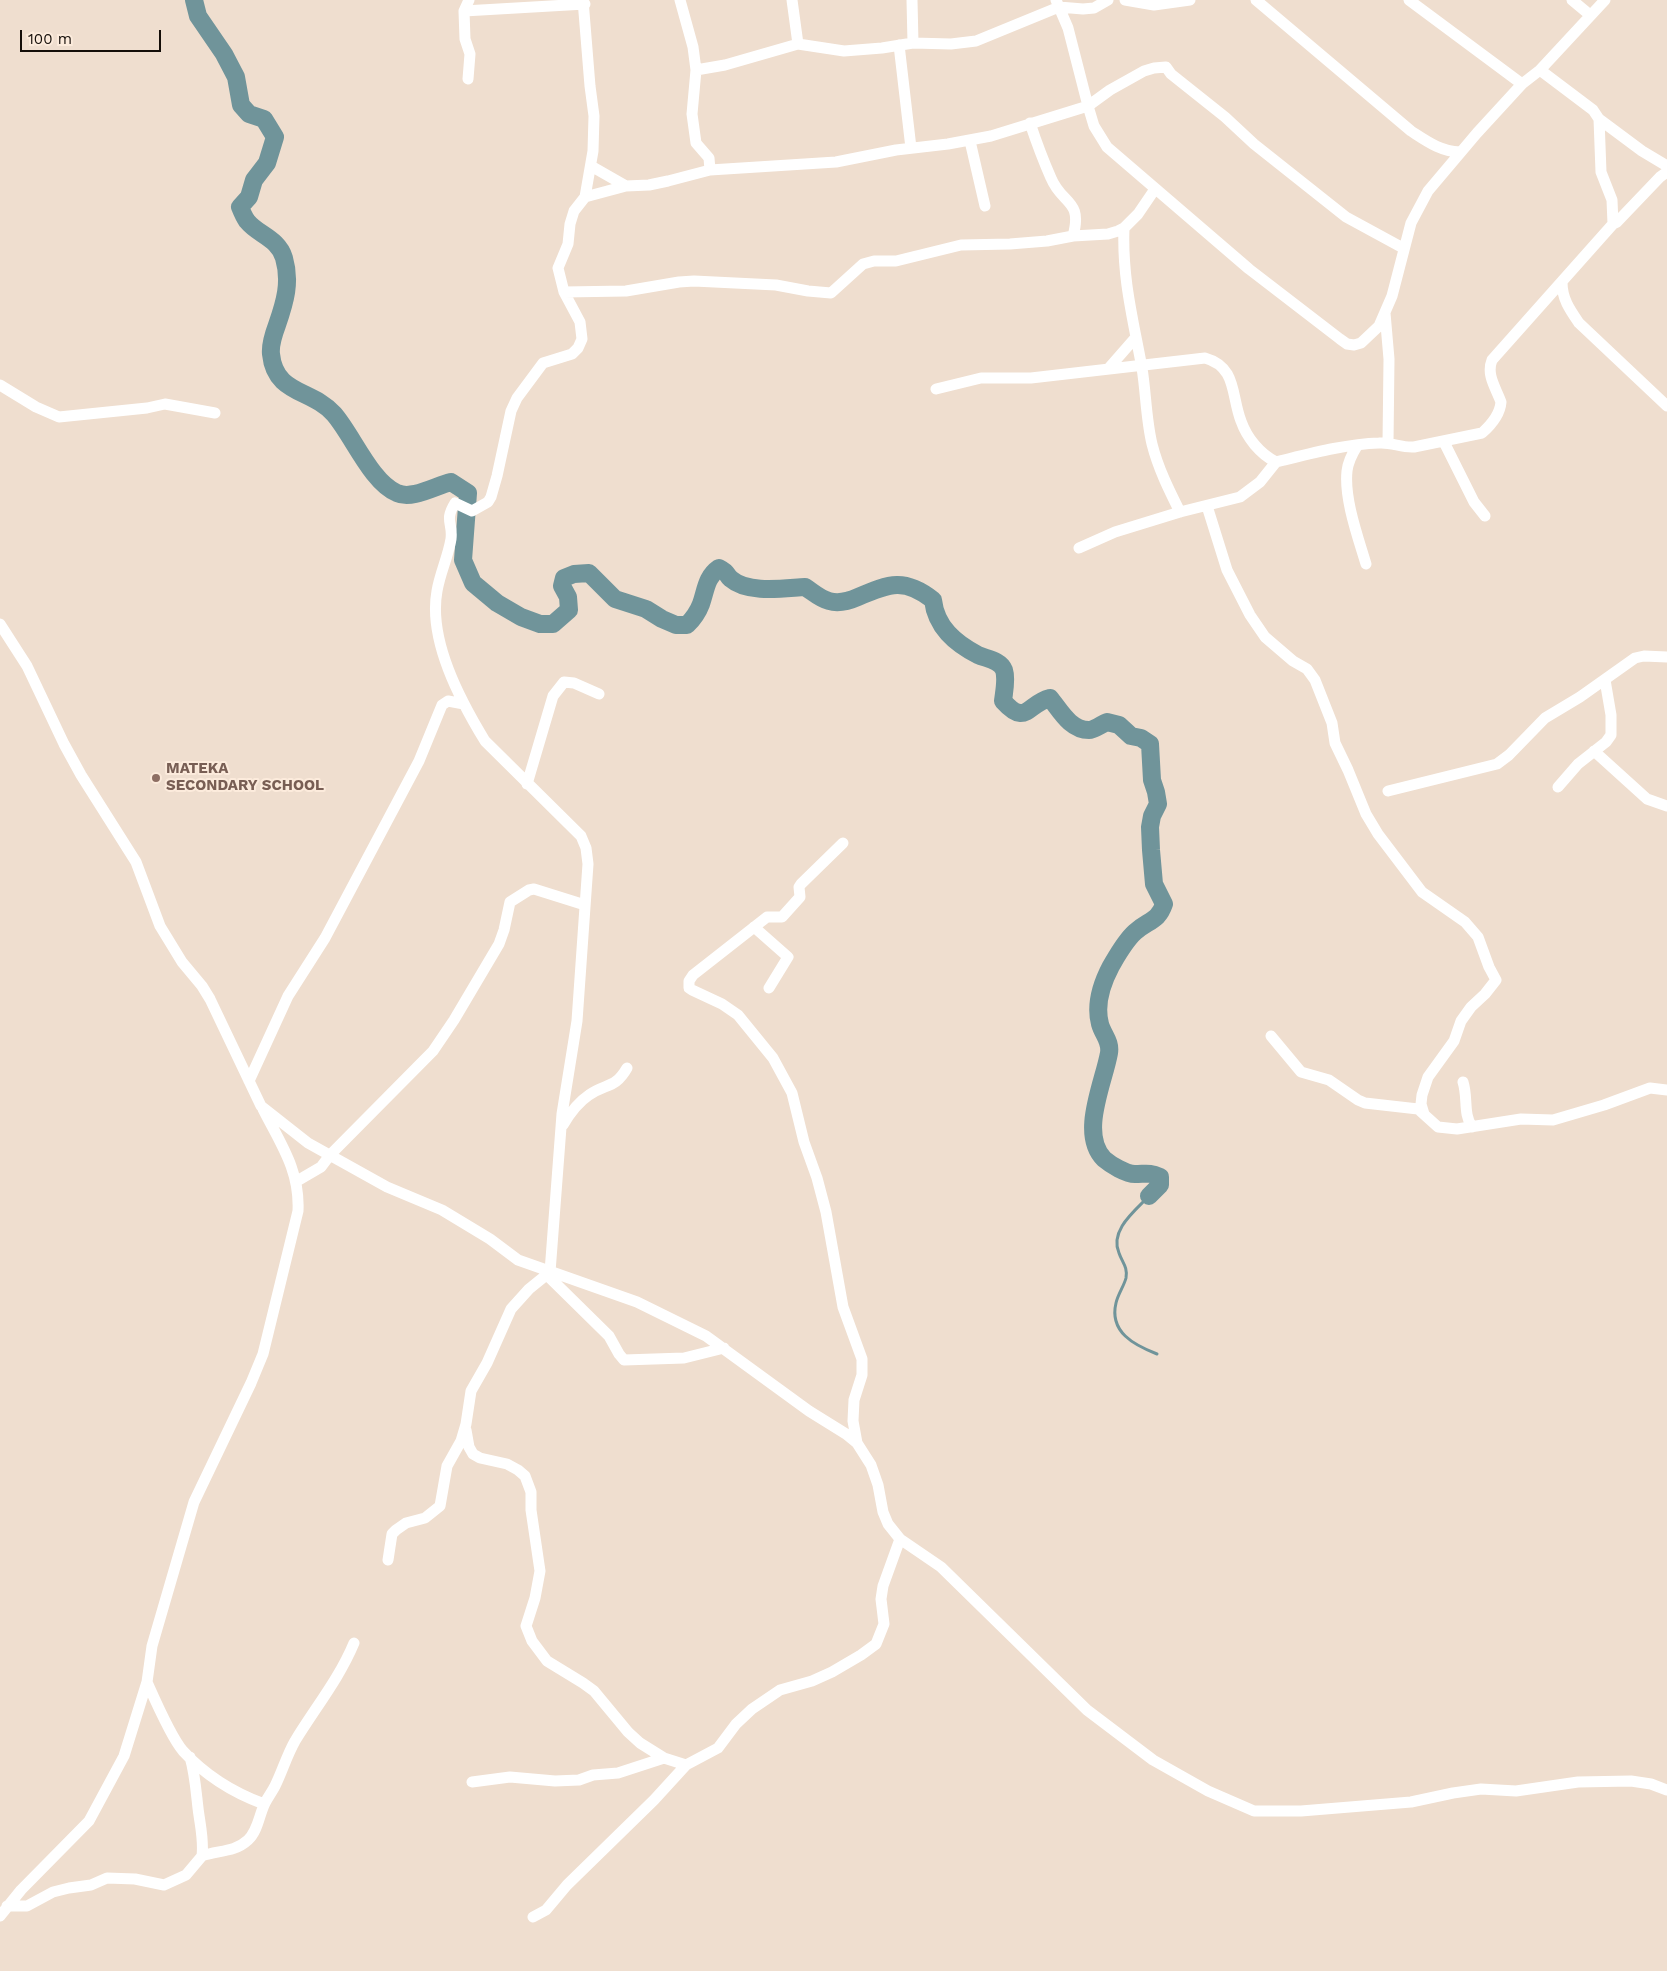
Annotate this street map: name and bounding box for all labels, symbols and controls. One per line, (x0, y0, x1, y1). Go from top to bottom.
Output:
scale bar (22, 20, 164, 52)
text: 100 m (28, 30, 72, 48)
place label: MATEKA SECONDARY SCHOOL (166, 760, 324, 795)
marker: MATEKA SECONDARY SCHOOL (150, 772, 162, 784)

